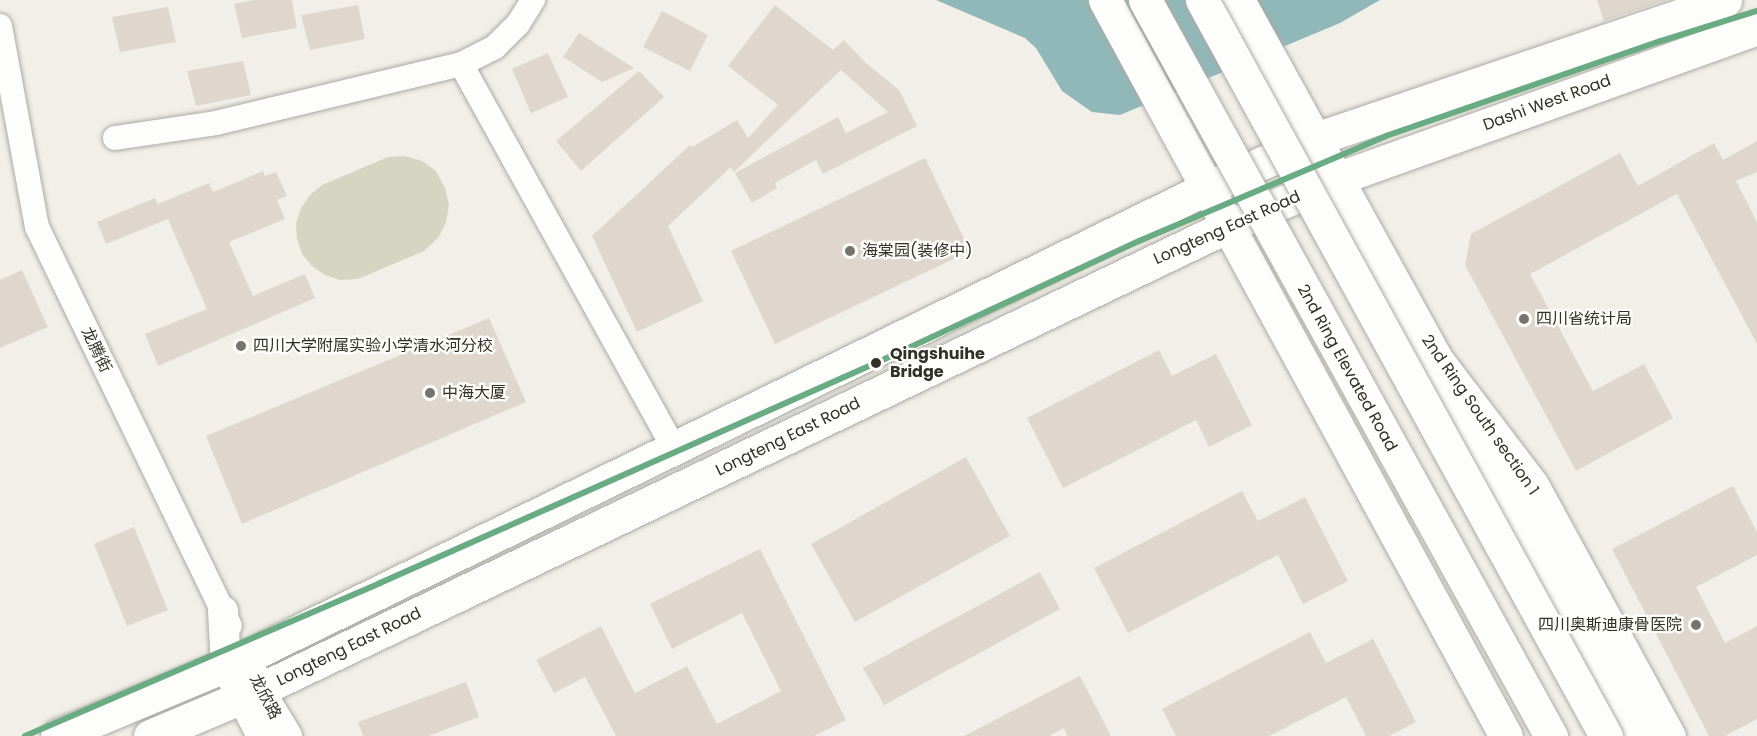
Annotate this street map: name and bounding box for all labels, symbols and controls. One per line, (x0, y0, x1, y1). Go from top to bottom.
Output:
street label: Dashi West Road (1481, 71, 1613, 135)
street label: Longteng East Road (1151, 187, 1303, 269)
place label: 海棠园(装修中) (862, 241, 973, 261)
marker: 海棠园(装修中) (843, 244, 857, 258)
street label: 2nd Ring Elevated Road (1293, 281, 1401, 455)
place label: 四川省统计局 (1536, 309, 1632, 329)
marker: 四川省统计局 (1517, 312, 1531, 326)
street label: 龙腾街 (77, 324, 115, 376)
street label: 2nd Ring South section 1 (1417, 331, 1543, 499)
place label: 四川大学附属实验小学清水河分校 (253, 336, 493, 356)
marker: 四川大学附属实验小学清水河分校 (234, 339, 248, 353)
place label: Qingshuihe Bridge (890, 344, 985, 382)
marker: Qingshuihe Bridge (867, 354, 885, 372)
place label: 中海大厦 (442, 383, 506, 403)
marker: 中海大厦 (423, 386, 437, 400)
street label: Longteng East Road (713, 394, 863, 480)
street label: Longteng East Road (274, 604, 424, 690)
place label: 四川奥斯迪康骨医院 (1538, 615, 1682, 635)
marker: 四川奥斯迪康骨医院 (1687, 616, 1705, 634)
street label: 龙欣路 (245, 671, 285, 723)

